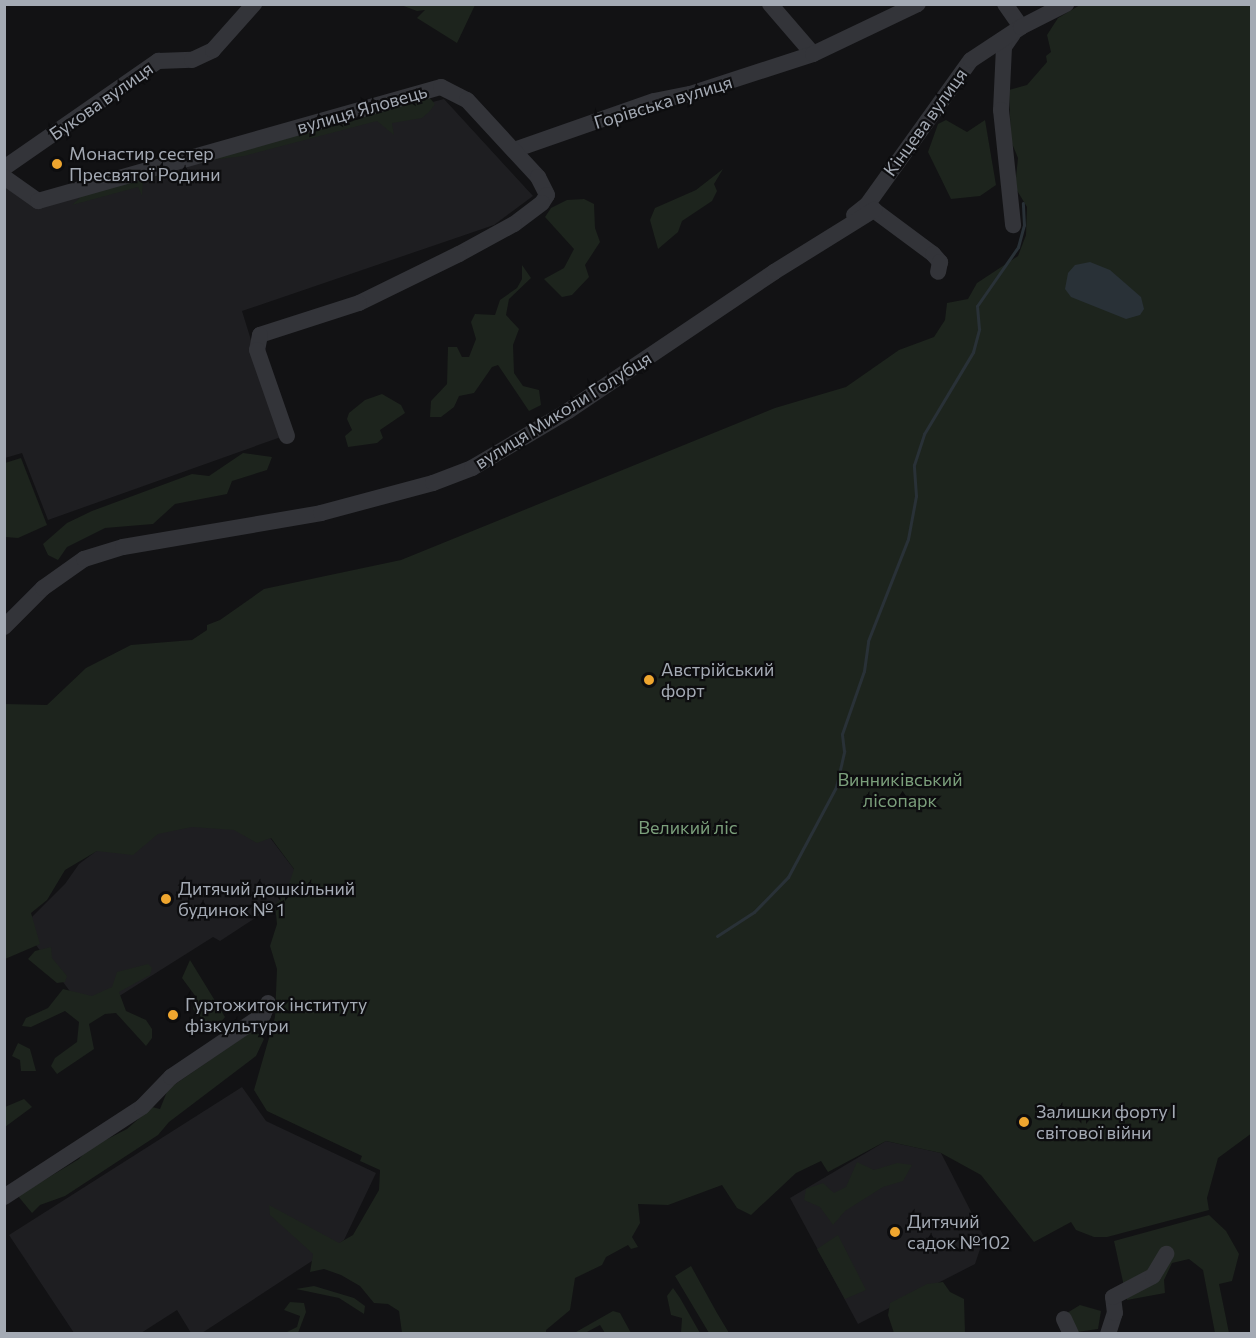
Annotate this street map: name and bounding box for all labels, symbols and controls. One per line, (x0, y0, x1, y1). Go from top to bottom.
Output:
street label: Букова вулиця (45, 57, 157, 145)
street label: Кінцева вулиця (879, 64, 971, 180)
street label: Горівська вулиця (591, 71, 735, 133)
street label: вулиця Яловець (295, 80, 429, 138)
place label: Монастир сестер Пресвятої Родини (69, 143, 221, 186)
marker: Монастир сестер Пресвятої Родини (50, 157, 64, 171)
street label: вулиця Миколи Голубця (471, 347, 655, 473)
place label: Австрійський форт (661, 659, 774, 702)
marker: Австрійський форт (642, 673, 656, 687)
park label: Винниківський лісопарк (837, 769, 963, 812)
park label: Великий ліс (638, 816, 738, 838)
place label: Дитячий дошкільний будинок № 1 (178, 878, 355, 920)
marker: Дитячий дошкільний будинок № 1 (159, 892, 173, 906)
place label: Гуртожиток інституту фізкультури (185, 994, 367, 1036)
marker: Гуртожиток інституту фізкультури (166, 1008, 180, 1022)
place label: Залишки форту І світової війни (1036, 1101, 1176, 1144)
marker: Залишки форту І світової війни (1017, 1115, 1031, 1129)
place label: Дитячий садок №102 (907, 1211, 1010, 1254)
marker: Дитячий садок №102 (888, 1225, 902, 1239)

